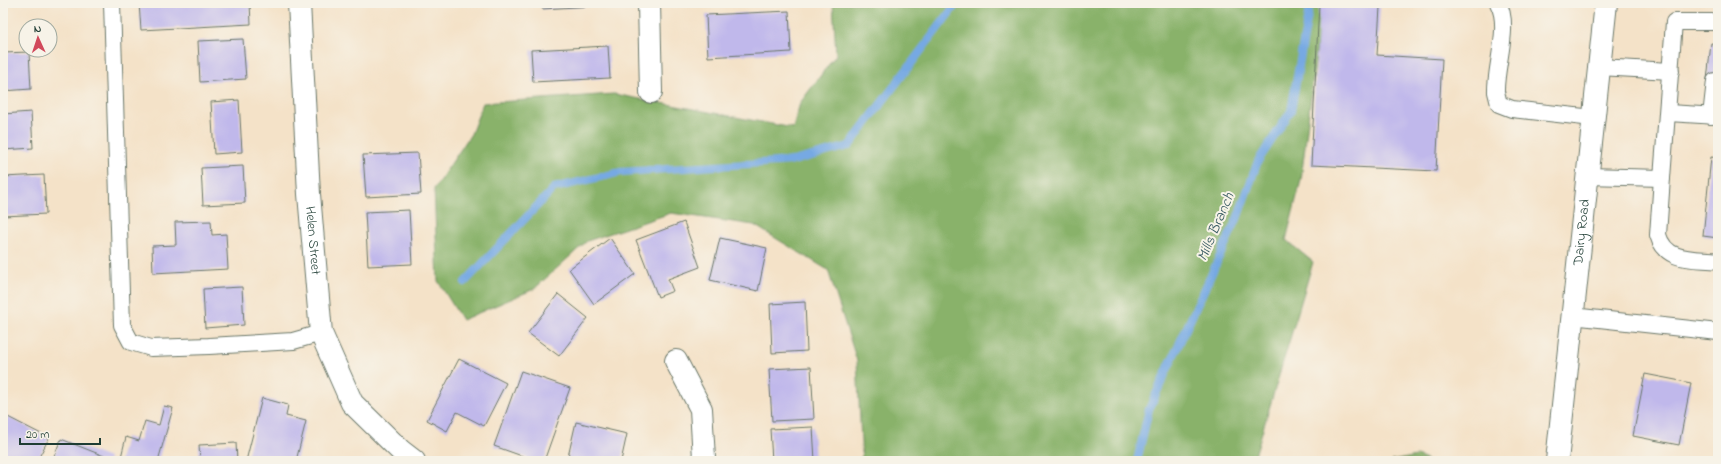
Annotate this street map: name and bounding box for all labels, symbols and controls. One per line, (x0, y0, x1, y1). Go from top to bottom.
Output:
north arrow (18, 18, 58, 58)
text: N (33, 21, 42, 37)
water label: Mills Branch (1192, 189, 1241, 265)
street label: Dairy Road (1567, 198, 1595, 267)
street label: Helen Street (300, 205, 326, 276)
scale bar (20, 420, 100, 446)
text: 20 m (26, 426, 49, 444)

